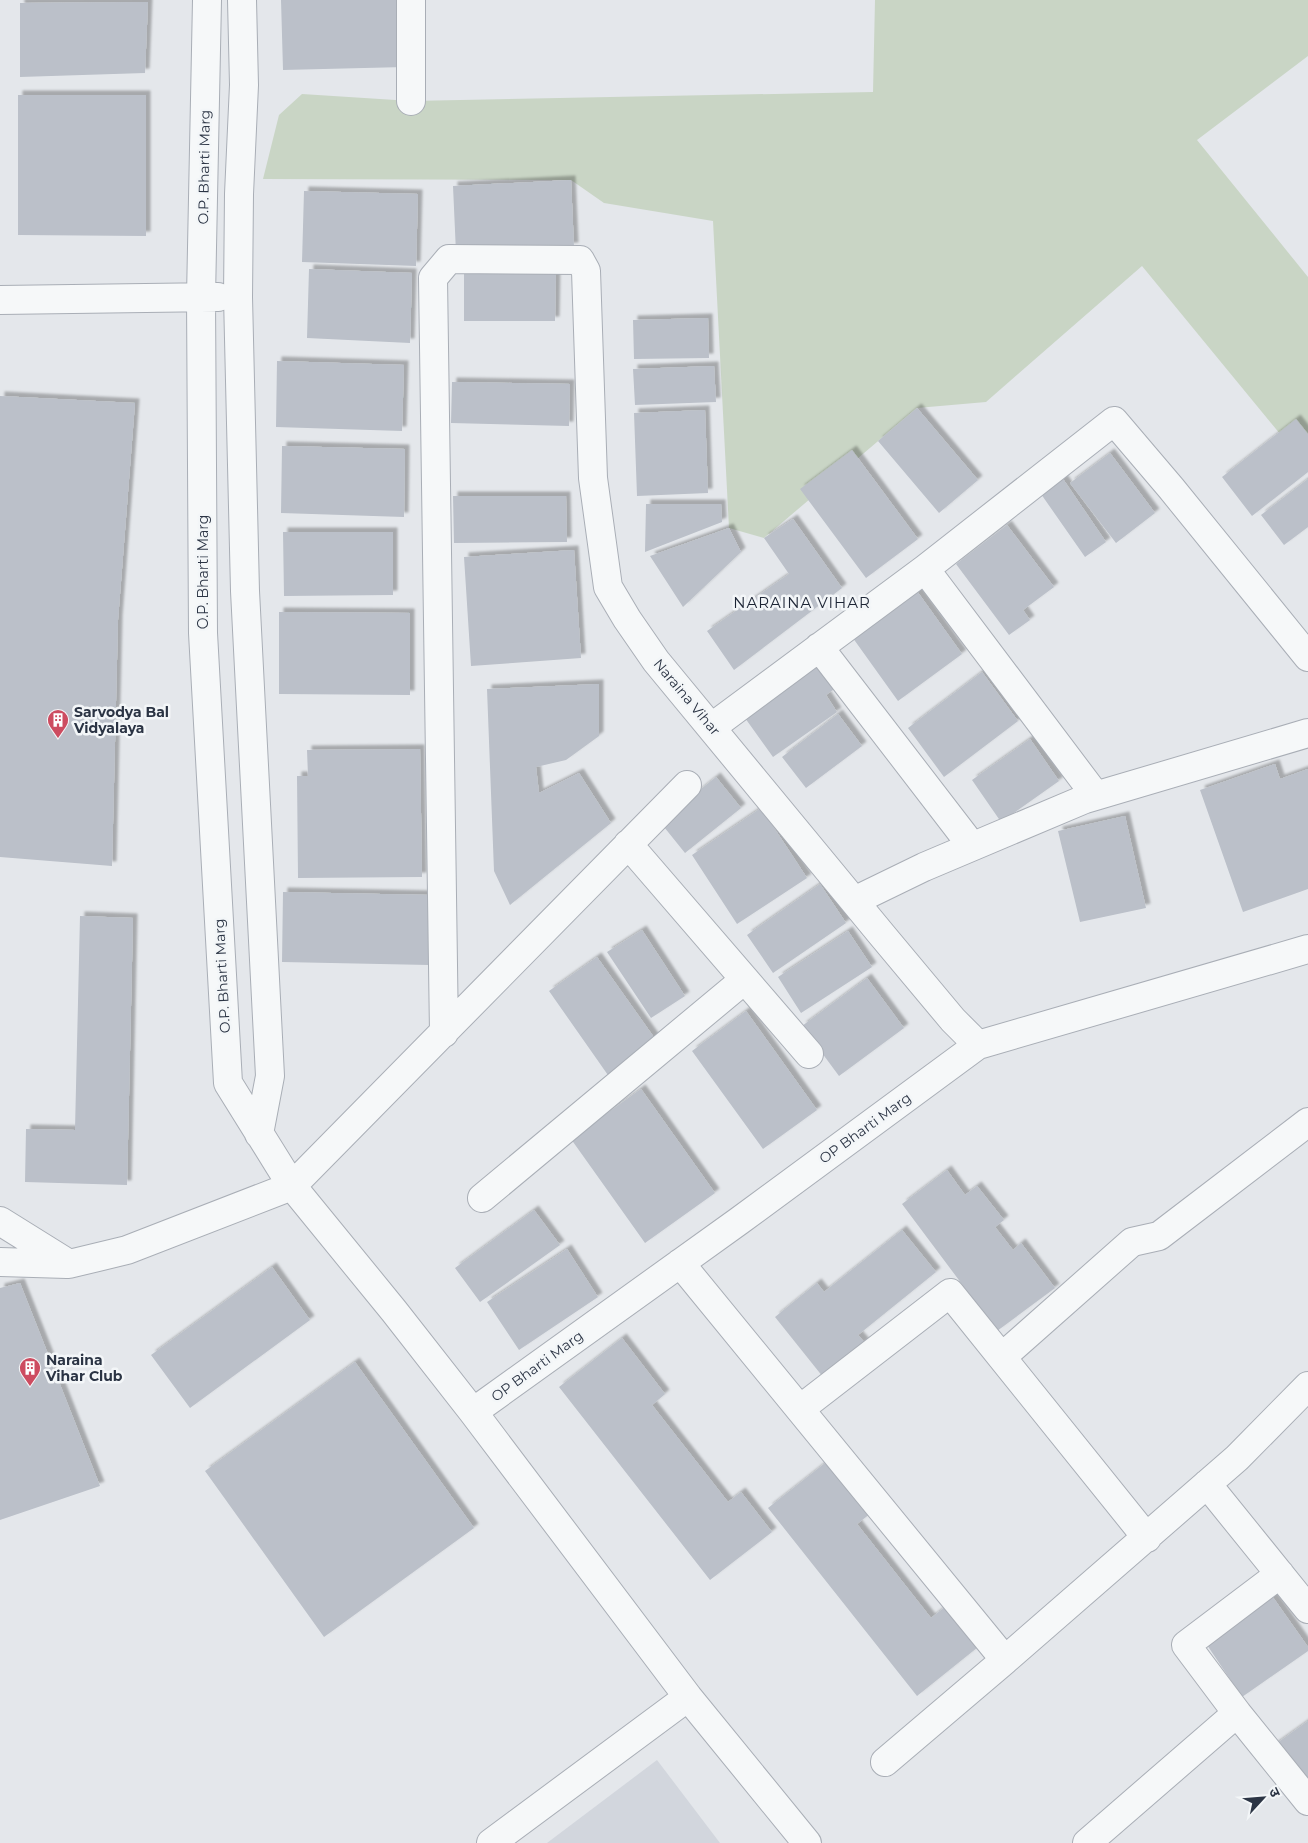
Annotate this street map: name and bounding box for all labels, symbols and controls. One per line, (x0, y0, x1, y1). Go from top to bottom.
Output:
street label: O.P. Bharti Marg (194, 110, 214, 224)
street label: O.P. Bharti Marg (194, 515, 212, 629)
district label: NARAINA VIHAR (733, 593, 871, 612)
street label: Naraina Vihar (650, 655, 725, 739)
place label: Sarvodya Bal Vidyalaya (73, 703, 169, 737)
building icon: Sarvodya Bal Vidyalaya (46, 708, 70, 739)
street label: O.P. Bharti Marg (210, 918, 234, 1034)
street label: OP Bharti Marg (815, 1089, 915, 1167)
street label: OP Bharti Marg (487, 1327, 587, 1405)
place label: Naraina Vihar Club (45, 1351, 123, 1385)
building icon: Naraina Vihar Club (18, 1356, 42, 1387)
north arrow (1238, 1773, 1288, 1823)
text: उ (1265, 1785, 1285, 1801)

